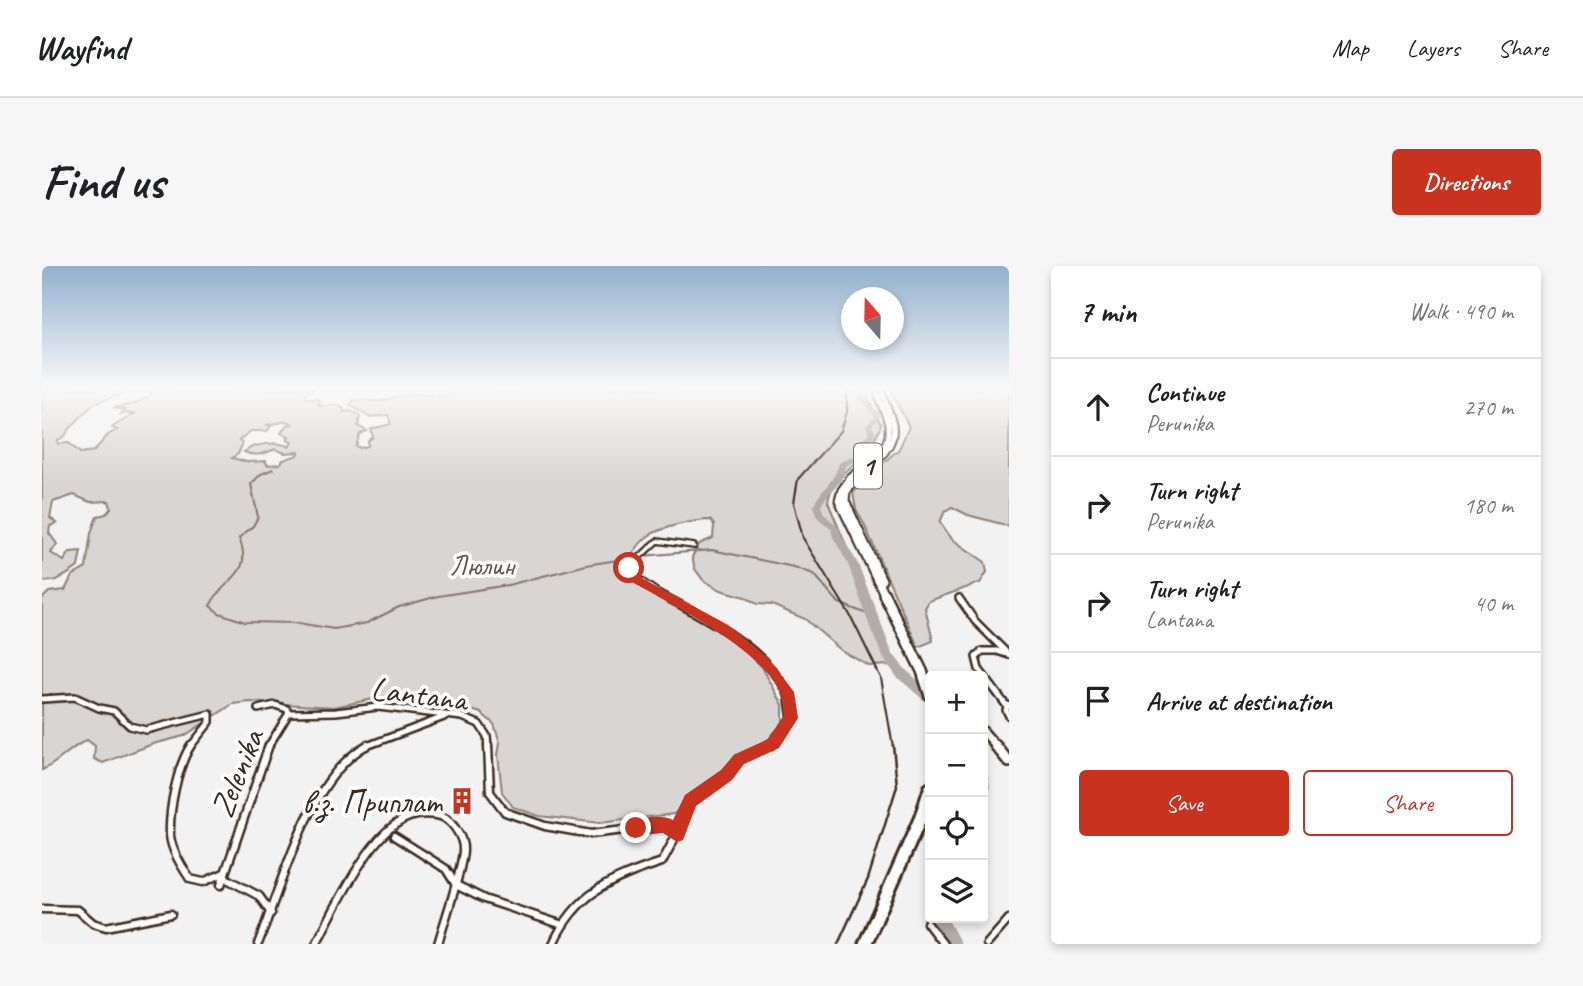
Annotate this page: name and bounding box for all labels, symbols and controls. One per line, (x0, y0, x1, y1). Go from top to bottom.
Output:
text: Wayfind (35, 27, 128, 69)
text: Map (1332, 33, 1369, 63)
text: Layers (1407, 33, 1460, 63)
text: Share (1498, 33, 1548, 63)
button: Directions (1392, 149, 1541, 215)
text: Find us (42, 151, 164, 213)
north arrow (841, 287, 904, 350)
text: 7 min (1079, 293, 1136, 331)
text: Walk · 490 m (1409, 297, 1513, 326)
text: Continue (1146, 376, 1224, 409)
icon: ahead (1079, 388, 1117, 426)
text: 270 m (1464, 393, 1513, 422)
text: Perunika (1146, 409, 1214, 438)
road number: 1 (854, 444, 882, 489)
text: Turn right (1146, 474, 1237, 507)
icon: right (1079, 486, 1117, 524)
text: 180 m (1464, 491, 1513, 520)
text: Perunika (1146, 507, 1214, 536)
park label: Люлин (450, 548, 516, 583)
route start (613, 552, 644, 583)
text: Turn right (1146, 572, 1237, 605)
icon: right (1079, 584, 1117, 622)
text: 40 m (1474, 589, 1513, 618)
text: Lantana (1146, 605, 1213, 634)
street label: Lantana (369, 667, 471, 721)
map controls (925, 671, 988, 923)
button: + (925, 671, 988, 734)
icon: arrive (1079, 682, 1117, 720)
text: Arrive at destination (1146, 685, 1332, 718)
street label: Zelenika (200, 721, 274, 823)
button: − (925, 734, 988, 797)
button: Save (1079, 770, 1289, 836)
button: Share (1303, 770, 1513, 836)
place label: в.з. Приплат (302, 781, 443, 823)
building icon: в.з. Приплат (447, 786, 477, 816)
button: locate (925, 797, 988, 860)
route end (620, 812, 651, 843)
button: layers (925, 860, 988, 923)

